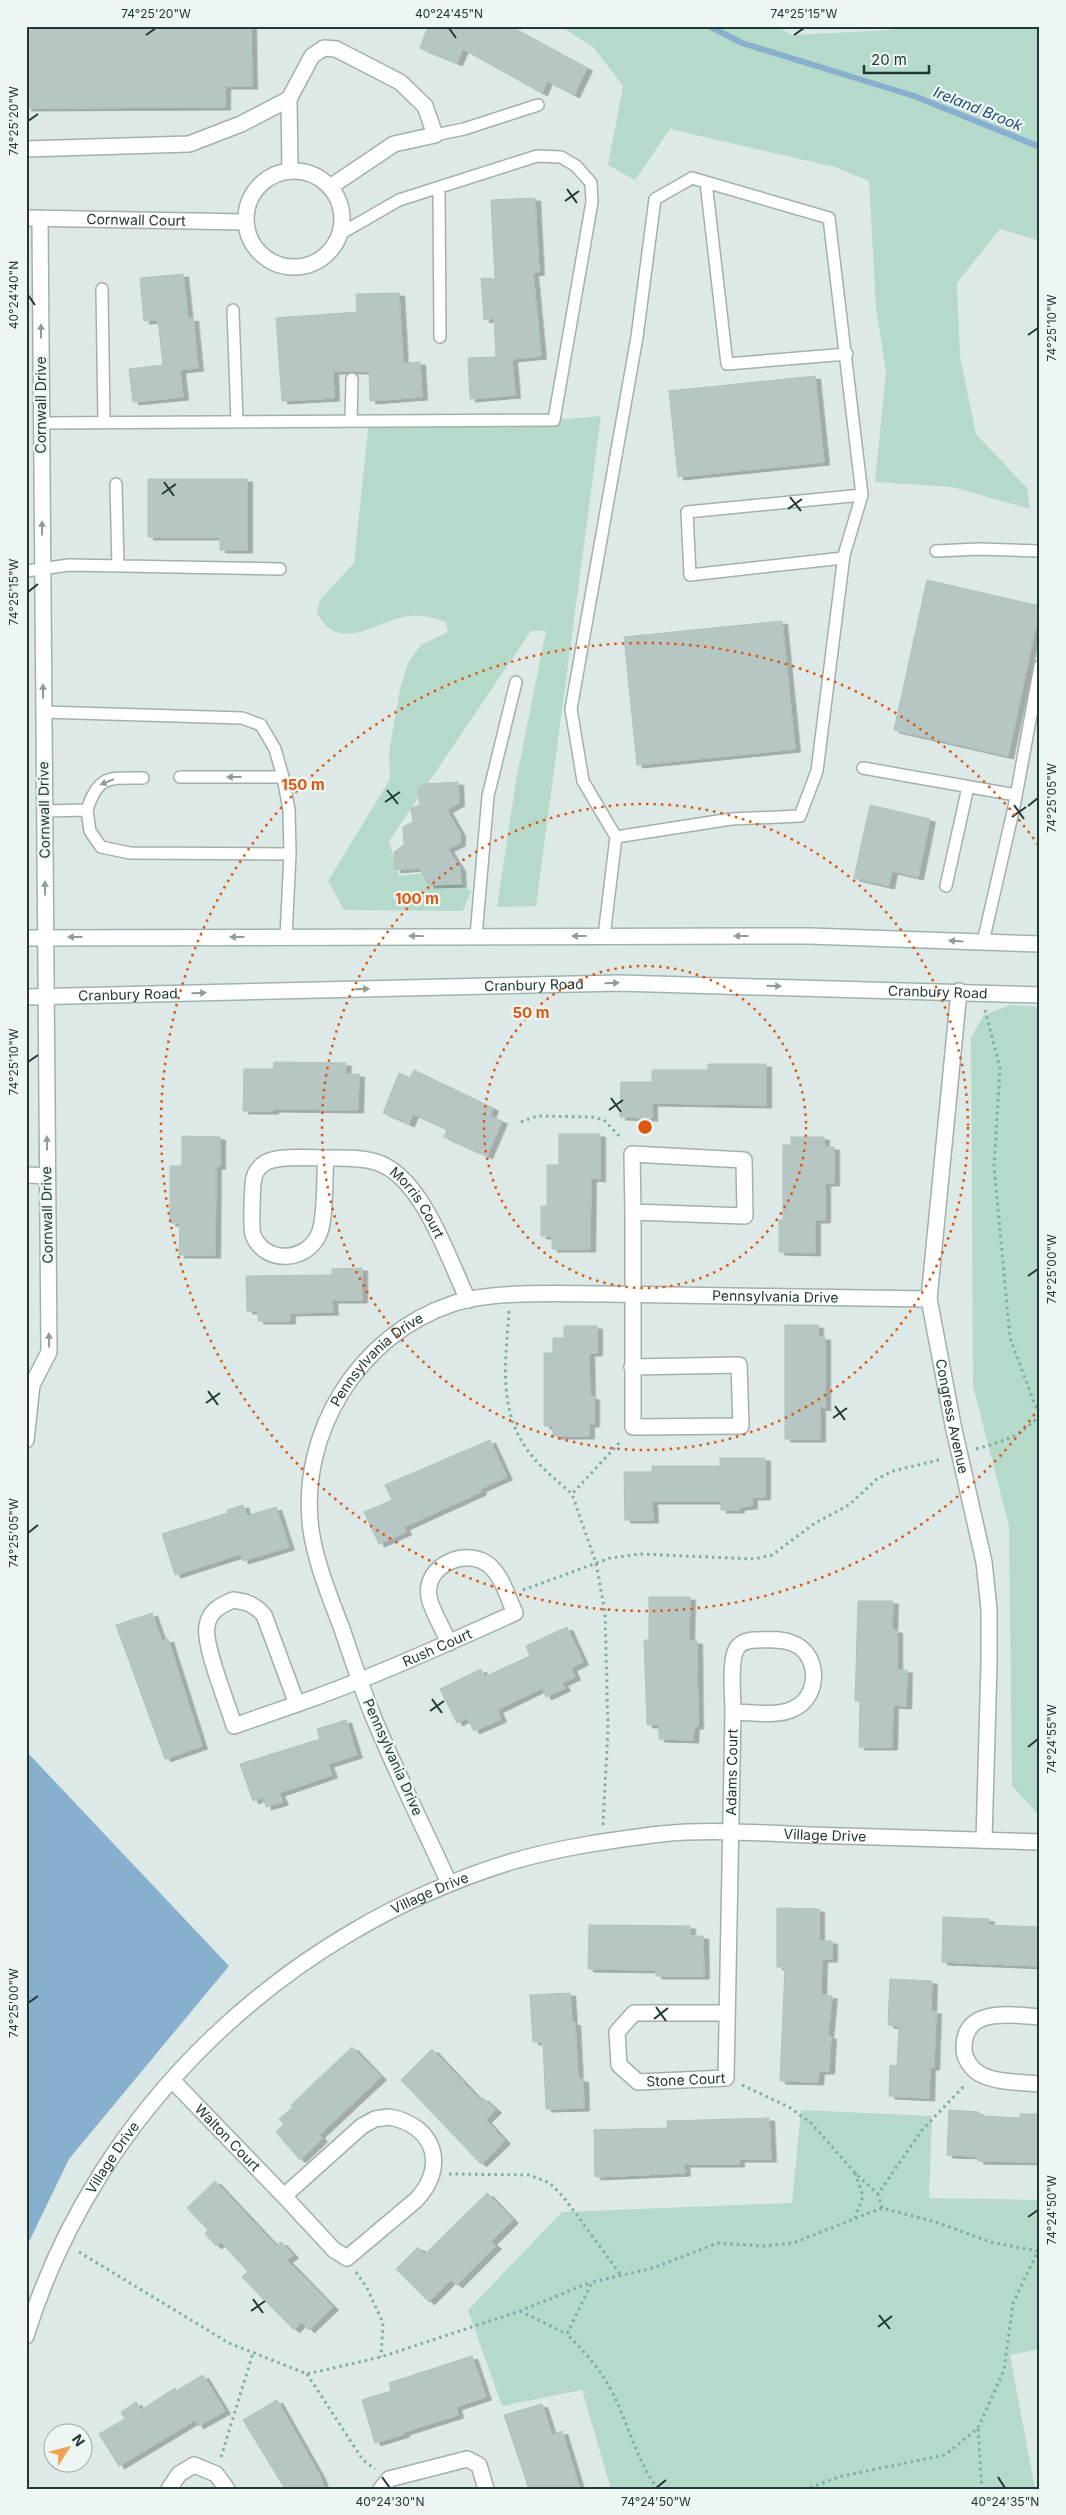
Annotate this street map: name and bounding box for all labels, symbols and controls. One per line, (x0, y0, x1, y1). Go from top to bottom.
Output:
text: 74°25'20"W (121, 6, 191, 21)
text: 40°24'45"N (415, 6, 483, 21)
text: 74°25'15"W (771, 6, 838, 21)
scale bar (864, 42, 928, 74)
text: 20 m (871, 50, 907, 69)
water label: Ireland Brook (931, 82, 1026, 135)
text: 74°25'20"W (6, 86, 21, 156)
street label: Cornwall Court (86, 210, 186, 229)
text: 40°24'40"N (6, 261, 21, 329)
text: 74°25'10"W (1044, 294, 1059, 362)
one-way arrow (37, 323, 45, 339)
street label: Cornwall Drive (32, 356, 49, 454)
one-way arrow (38, 520, 46, 536)
text: 74°25'15"W (6, 558, 21, 625)
one-way arrow (39, 683, 47, 699)
street label: Cornwall Drive (34, 761, 53, 859)
text: 74°25'05"W (1044, 763, 1059, 833)
one-way arrow (226, 773, 242, 781)
text: 150 m (281, 775, 325, 794)
one-way arrow (100, 778, 114, 786)
one-way arrow (41, 880, 49, 896)
text: 100 m (395, 889, 439, 908)
one-way arrow (408, 932, 424, 940)
one-way arrow (570, 932, 586, 940)
one-way arrow (733, 932, 749, 940)
one-way arrow (66, 933, 82, 941)
one-way arrow (229, 933, 245, 941)
one-way arrow (948, 936, 964, 944)
street label: Cranbury Road (484, 975, 584, 994)
one-way arrow (604, 979, 620, 987)
street label: Cranbury Road (888, 982, 988, 1002)
one-way arrow (766, 983, 782, 991)
street label: Cranbury Road (78, 984, 178, 1004)
one-way arrow (354, 985, 370, 993)
one-way arrow (192, 988, 208, 996)
text: 50 m (513, 1003, 549, 1022)
text: 74°25'10"W (6, 1028, 21, 1096)
centre of rings (636, 1118, 654, 1136)
one-way arrow (43, 1135, 51, 1151)
street label: Morris Court (387, 1163, 449, 1241)
street label: Cornwall Drive (37, 1166, 56, 1264)
text: 74°25'00"W (1044, 1234, 1059, 1304)
street label: Pennsylvania Drive (712, 1286, 839, 1306)
street label: Pennsylvania Drive (326, 1309, 426, 1409)
one-way arrow (45, 1332, 53, 1348)
street label: Congress Avenue (933, 1357, 973, 1475)
text: 74°25'05"W (6, 1498, 21, 1568)
street label: Rush Court (400, 1624, 474, 1670)
street label: Pennsylvania Drive (360, 1696, 427, 1818)
text: 74°24'55"W (1044, 1704, 1059, 1774)
street label: Adams Court (722, 1728, 741, 1816)
street label: Village Drive (783, 1825, 867, 1845)
street label: Village Drive (388, 1868, 471, 1917)
text: 74°25'00"W (6, 1968, 21, 2038)
street label: Stone Court (646, 2069, 726, 2090)
street label: Walton Court (192, 2100, 264, 2175)
street label: Village Drive (82, 2118, 142, 2196)
text: 74°24'50"W (1044, 2175, 1059, 2245)
north arrow (42, 2422, 92, 2472)
text: N (69, 2431, 89, 2449)
text: 40°24'30"N (356, 2494, 424, 2509)
text: 74°24'50"W (621, 2494, 691, 2509)
text: 40°24'35"N (971, 2494, 1039, 2509)

